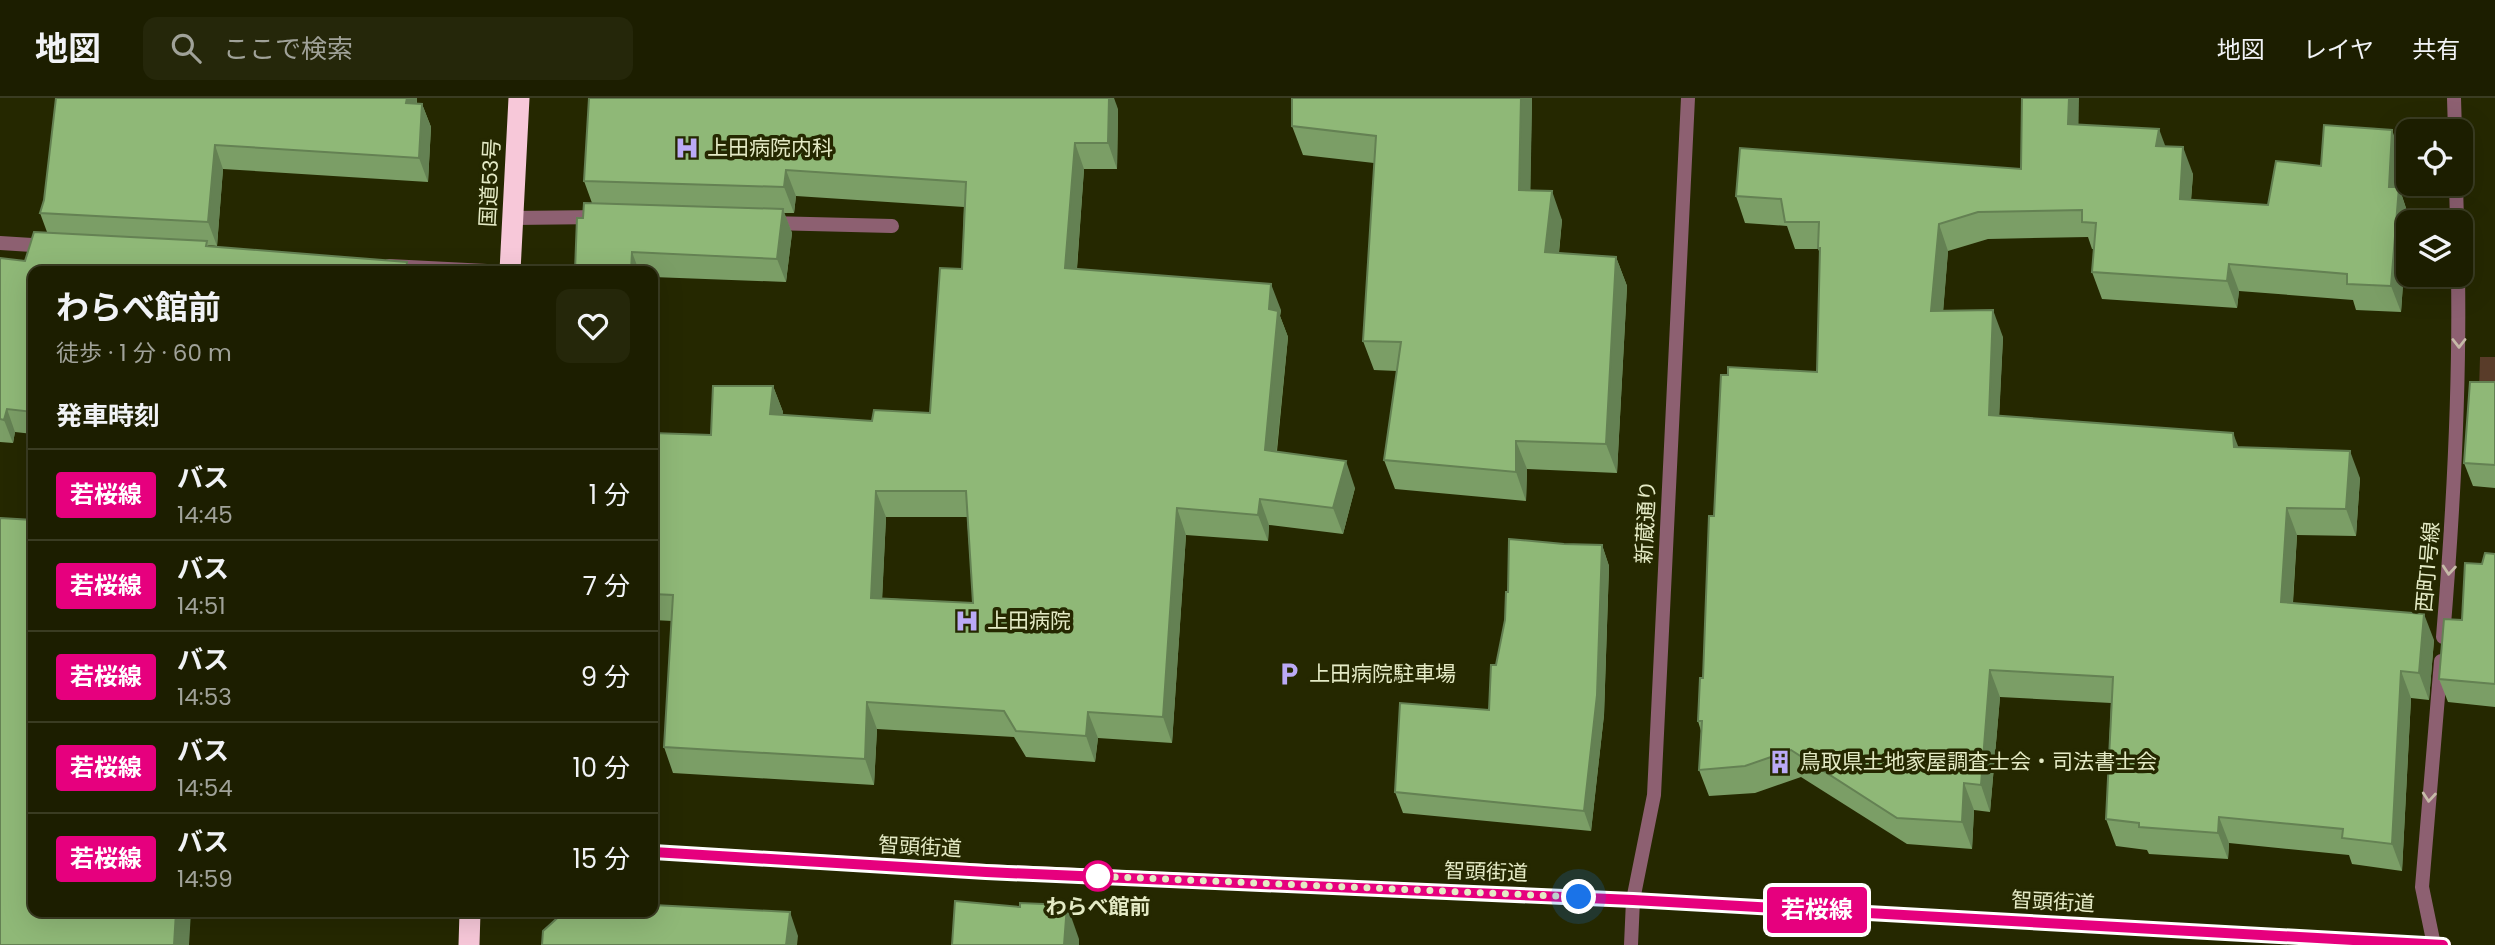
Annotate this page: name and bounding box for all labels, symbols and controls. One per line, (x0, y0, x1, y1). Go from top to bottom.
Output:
search box (143, 17, 633, 80)
text: 地図 (35, 25, 101, 72)
icon: search (167, 29, 205, 67)
text: ここで検索 (223, 31, 353, 67)
text: 地図 (2217, 33, 2265, 66)
text: レイヤ (2303, 33, 2374, 66)
text: 共有 (2412, 33, 2460, 66)
map controls (2396, 119, 2473, 287)
button: locate (2396, 119, 2473, 196)
place label: 上田病院内科 (707, 133, 833, 162)
hospital icon: 上田病院内科 (673, 134, 701, 162)
street label: 国道53号 (473, 138, 506, 228)
button: layers (2396, 210, 2473, 287)
text: わらべ館前 (56, 284, 221, 331)
button: heart (556, 289, 630, 363)
text: 徒歩 · 1 分 · 60 m (56, 337, 232, 369)
one-way arrow (2451, 338, 2467, 349)
text: 発車時刻 (56, 398, 160, 434)
text: バス (177, 460, 229, 496)
text: 1 分 (589, 477, 630, 513)
text: 若桜線 (70, 478, 142, 511)
street label: 新蔵通り (1629, 479, 1662, 565)
text: 14:45 (177, 499, 233, 531)
street label: 西町1号線 (2409, 520, 2446, 613)
text: バス (177, 551, 229, 587)
one-way arrow (2442, 565, 2457, 576)
text: 7 分 (583, 568, 630, 604)
text: 若桜線 (70, 569, 142, 602)
text: 14:51 (177, 590, 226, 622)
place label: 上田病院 (987, 606, 1071, 635)
hospital icon: 上田病院 (953, 607, 981, 635)
text: バス (177, 642, 229, 678)
text: 9 分 (581, 659, 630, 695)
place label: 上田病院駐車場 (1309, 659, 1456, 688)
text: 若桜線 (70, 660, 142, 693)
parking icon: 上田病院駐車場 (1275, 660, 1303, 688)
text: 14:53 (177, 681, 232, 713)
text: バス (177, 733, 229, 769)
place label: 鳥取県土地家屋調査士会・司法書士会 (1800, 747, 2157, 776)
building icon: 鳥取県土地家屋調査士会・司法書士会 (1766, 748, 1794, 776)
text: 10 分 (572, 750, 630, 786)
text: 若桜線 (70, 751, 142, 784)
text: 14:54 (177, 772, 233, 804)
one-way arrow (2422, 791, 2437, 803)
text: バス (177, 824, 229, 860)
street label: 智頭街道 (877, 830, 963, 863)
text: 15 分 (572, 841, 630, 877)
text: 若桜線 (70, 842, 142, 875)
street label: 智頭街道 (1444, 856, 1528, 887)
marker: わらべ館前 (1083, 861, 1113, 891)
text: 14:59 (177, 863, 233, 895)
your location (1561, 879, 1596, 914)
street label: 智頭街道 (2010, 885, 2096, 918)
line badge: 若桜線 (1777, 887, 1857, 933)
place label: わらべ館前 (1046, 892, 1151, 921)
text: 若桜線 (1781, 893, 1853, 926)

